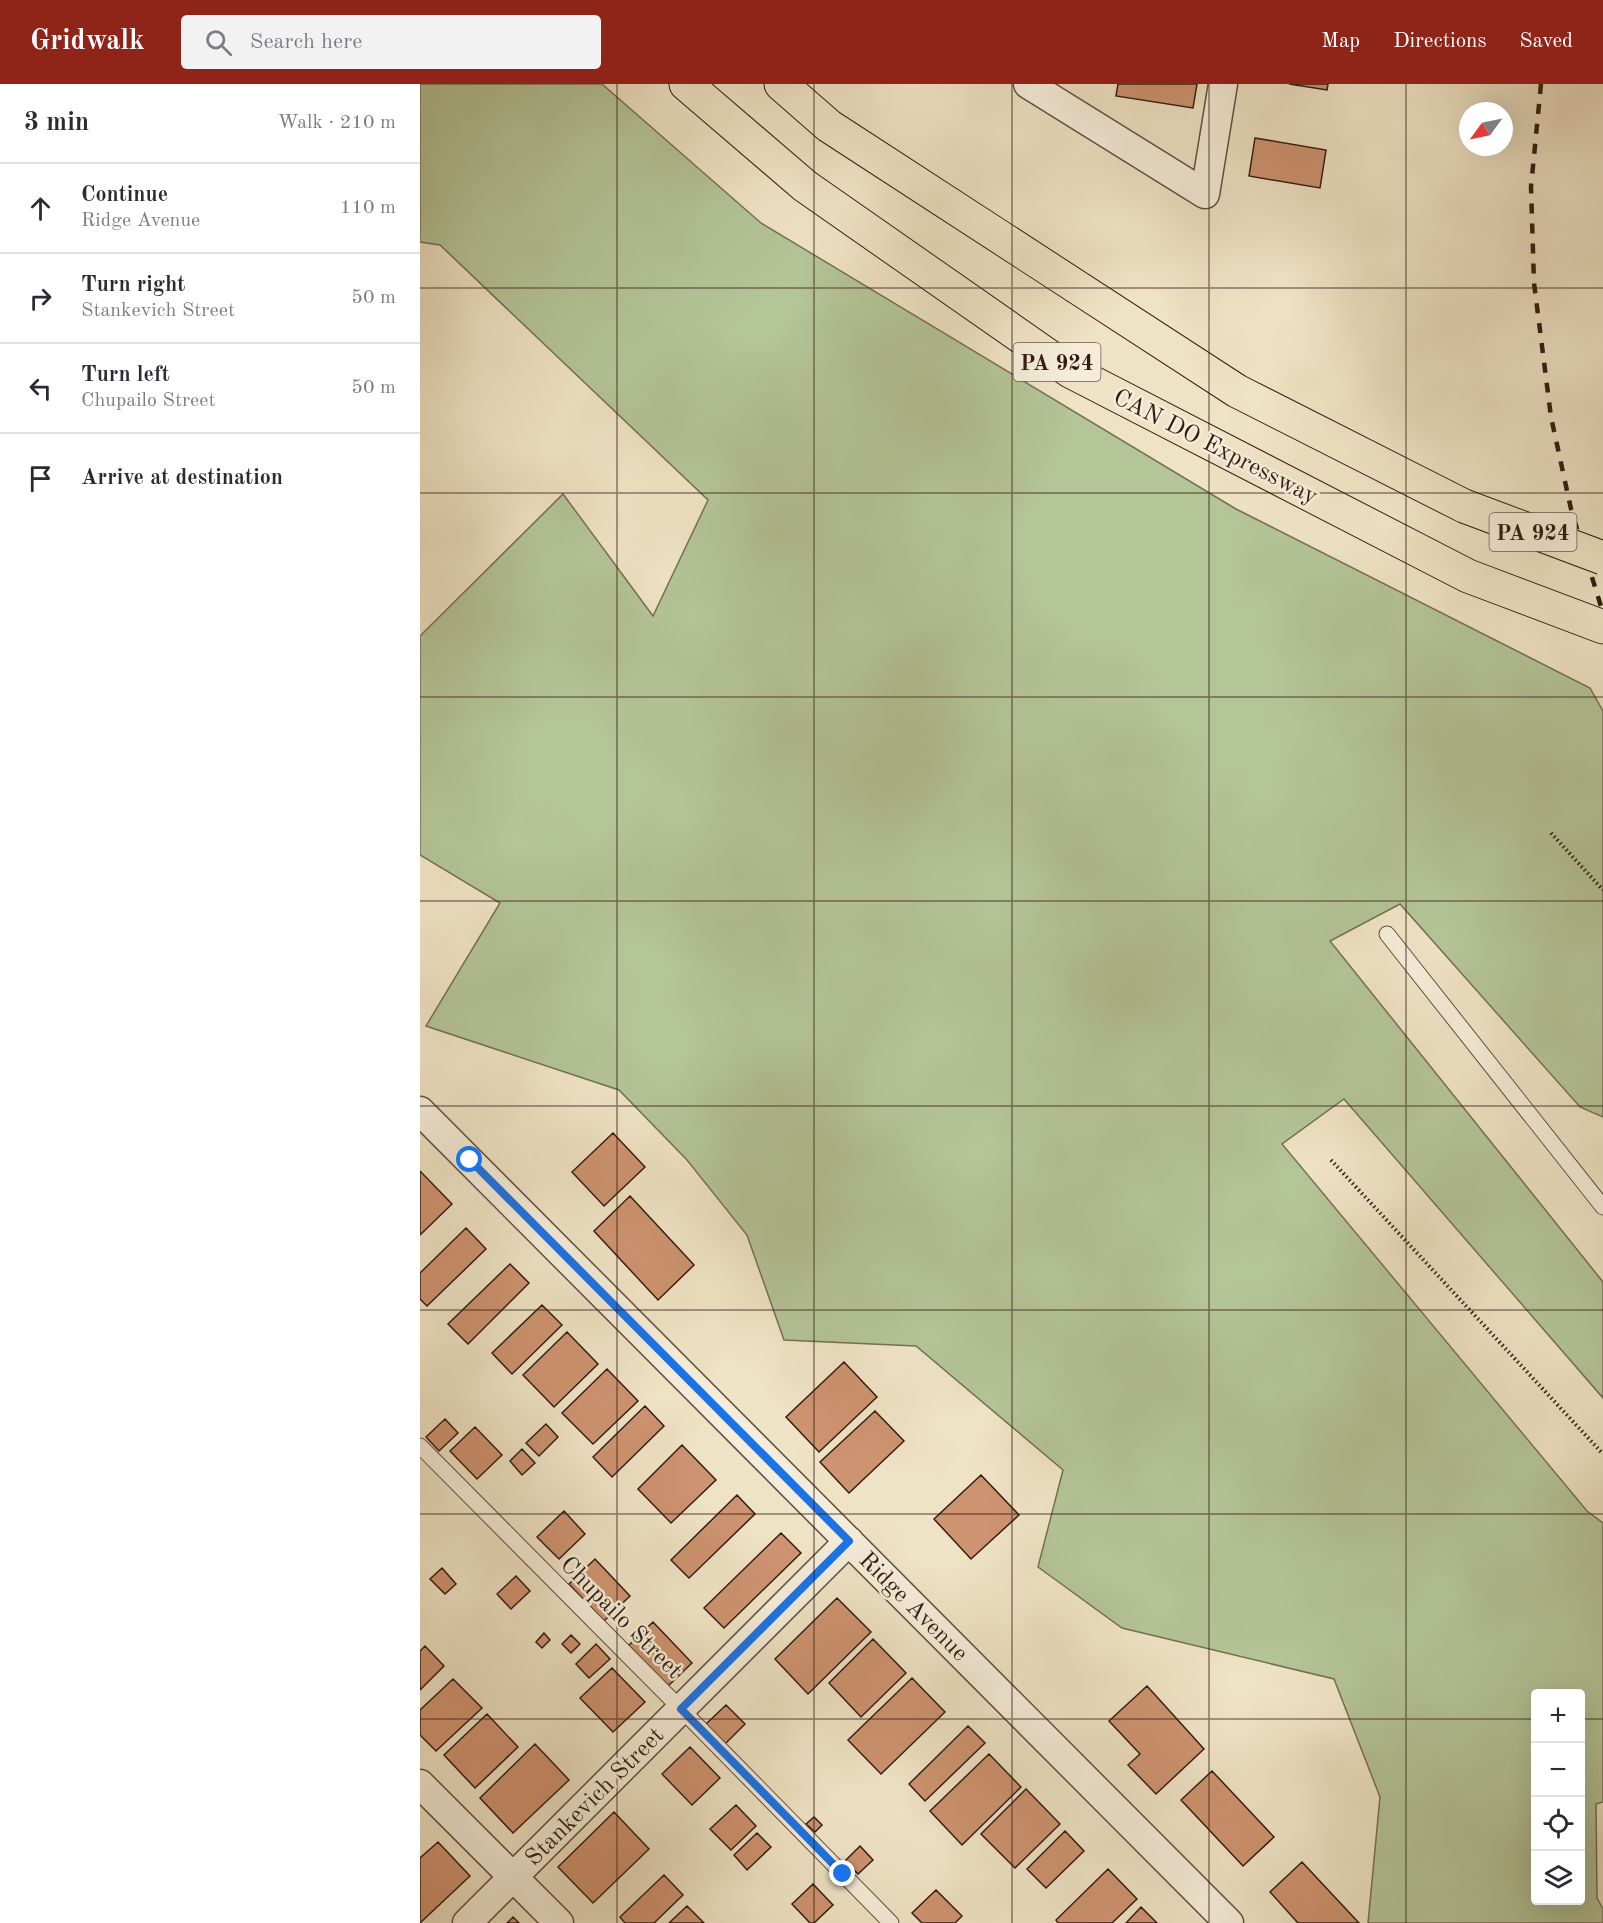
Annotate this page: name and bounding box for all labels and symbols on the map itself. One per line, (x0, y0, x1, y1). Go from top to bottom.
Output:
north arrow (1459, 102, 1513, 156)
road number: PA 924 (1014, 343, 1100, 381)
street label: CAN DO Expressway (1109, 386, 1321, 510)
road number: PA 924 (1490, 513, 1576, 551)
route start (456, 1146, 482, 1172)
street label: Ridge Avenue (853, 1548, 972, 1667)
street label: Chupailo Street (555, 1553, 686, 1684)
street label: Stankevich Street (522, 1724, 669, 1871)
route end (829, 1860, 855, 1886)

